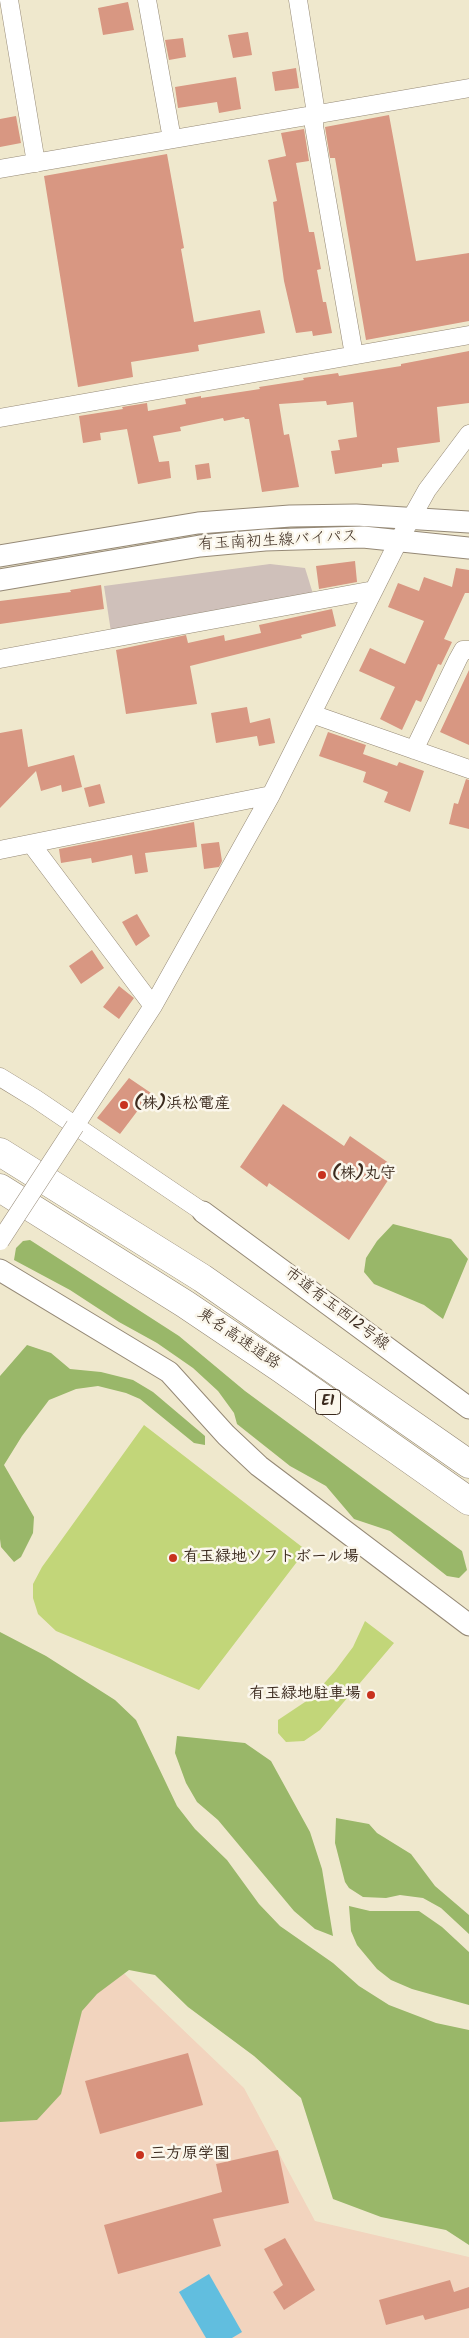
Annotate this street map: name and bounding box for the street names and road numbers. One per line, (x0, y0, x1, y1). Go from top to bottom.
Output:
street label: 有玉南初生線バイパス (198, 528, 358, 556)
street label: 市道有玉西12号線 (280, 1264, 392, 1356)
street label: 東名高速道路 (193, 1305, 283, 1375)
road number: E1 (316, 1390, 340, 1414)

